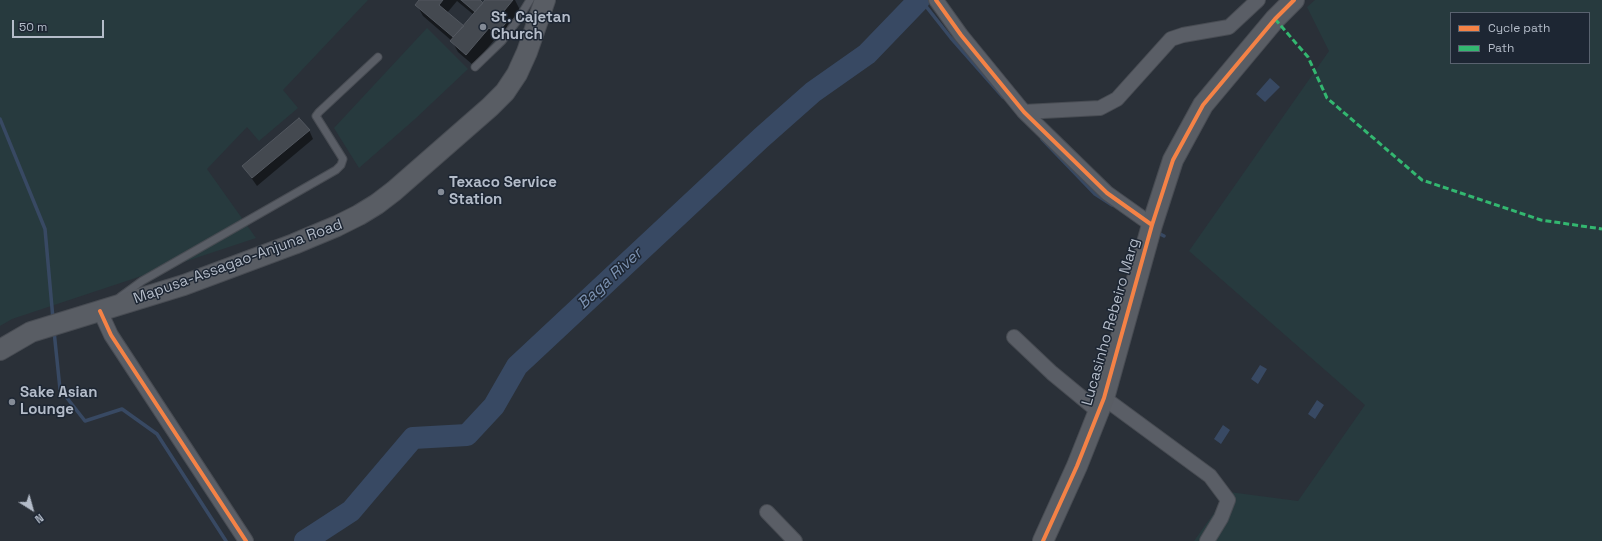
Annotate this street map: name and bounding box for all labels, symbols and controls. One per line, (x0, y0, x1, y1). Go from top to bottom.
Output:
place label: St. Cajetan Church (491, 9, 571, 44)
scale bar (14, 12, 106, 38)
legend (1450, 12, 1590, 64)
text: 50 m (19, 19, 47, 35)
text: Cycle path (1488, 20, 1550, 36)
marker: St. Cajetan Church (478, 22, 488, 32)
text: Path (1488, 40, 1514, 56)
place label: Texaco Service Station (449, 174, 557, 209)
marker: Texaco Service Station (436, 187, 446, 197)
street label: Mapusa-Assagao-Anjuna Road (131, 216, 345, 308)
street label: Lucasinho Rebeiro Marg (1078, 236, 1144, 408)
water label: Baga River (574, 244, 646, 314)
place label: Sake Asian Lounge (20, 384, 98, 419)
marker: Sake Asian Lounge (7, 397, 17, 407)
north arrow (12, 489, 52, 529)
text: N (32, 511, 46, 526)

